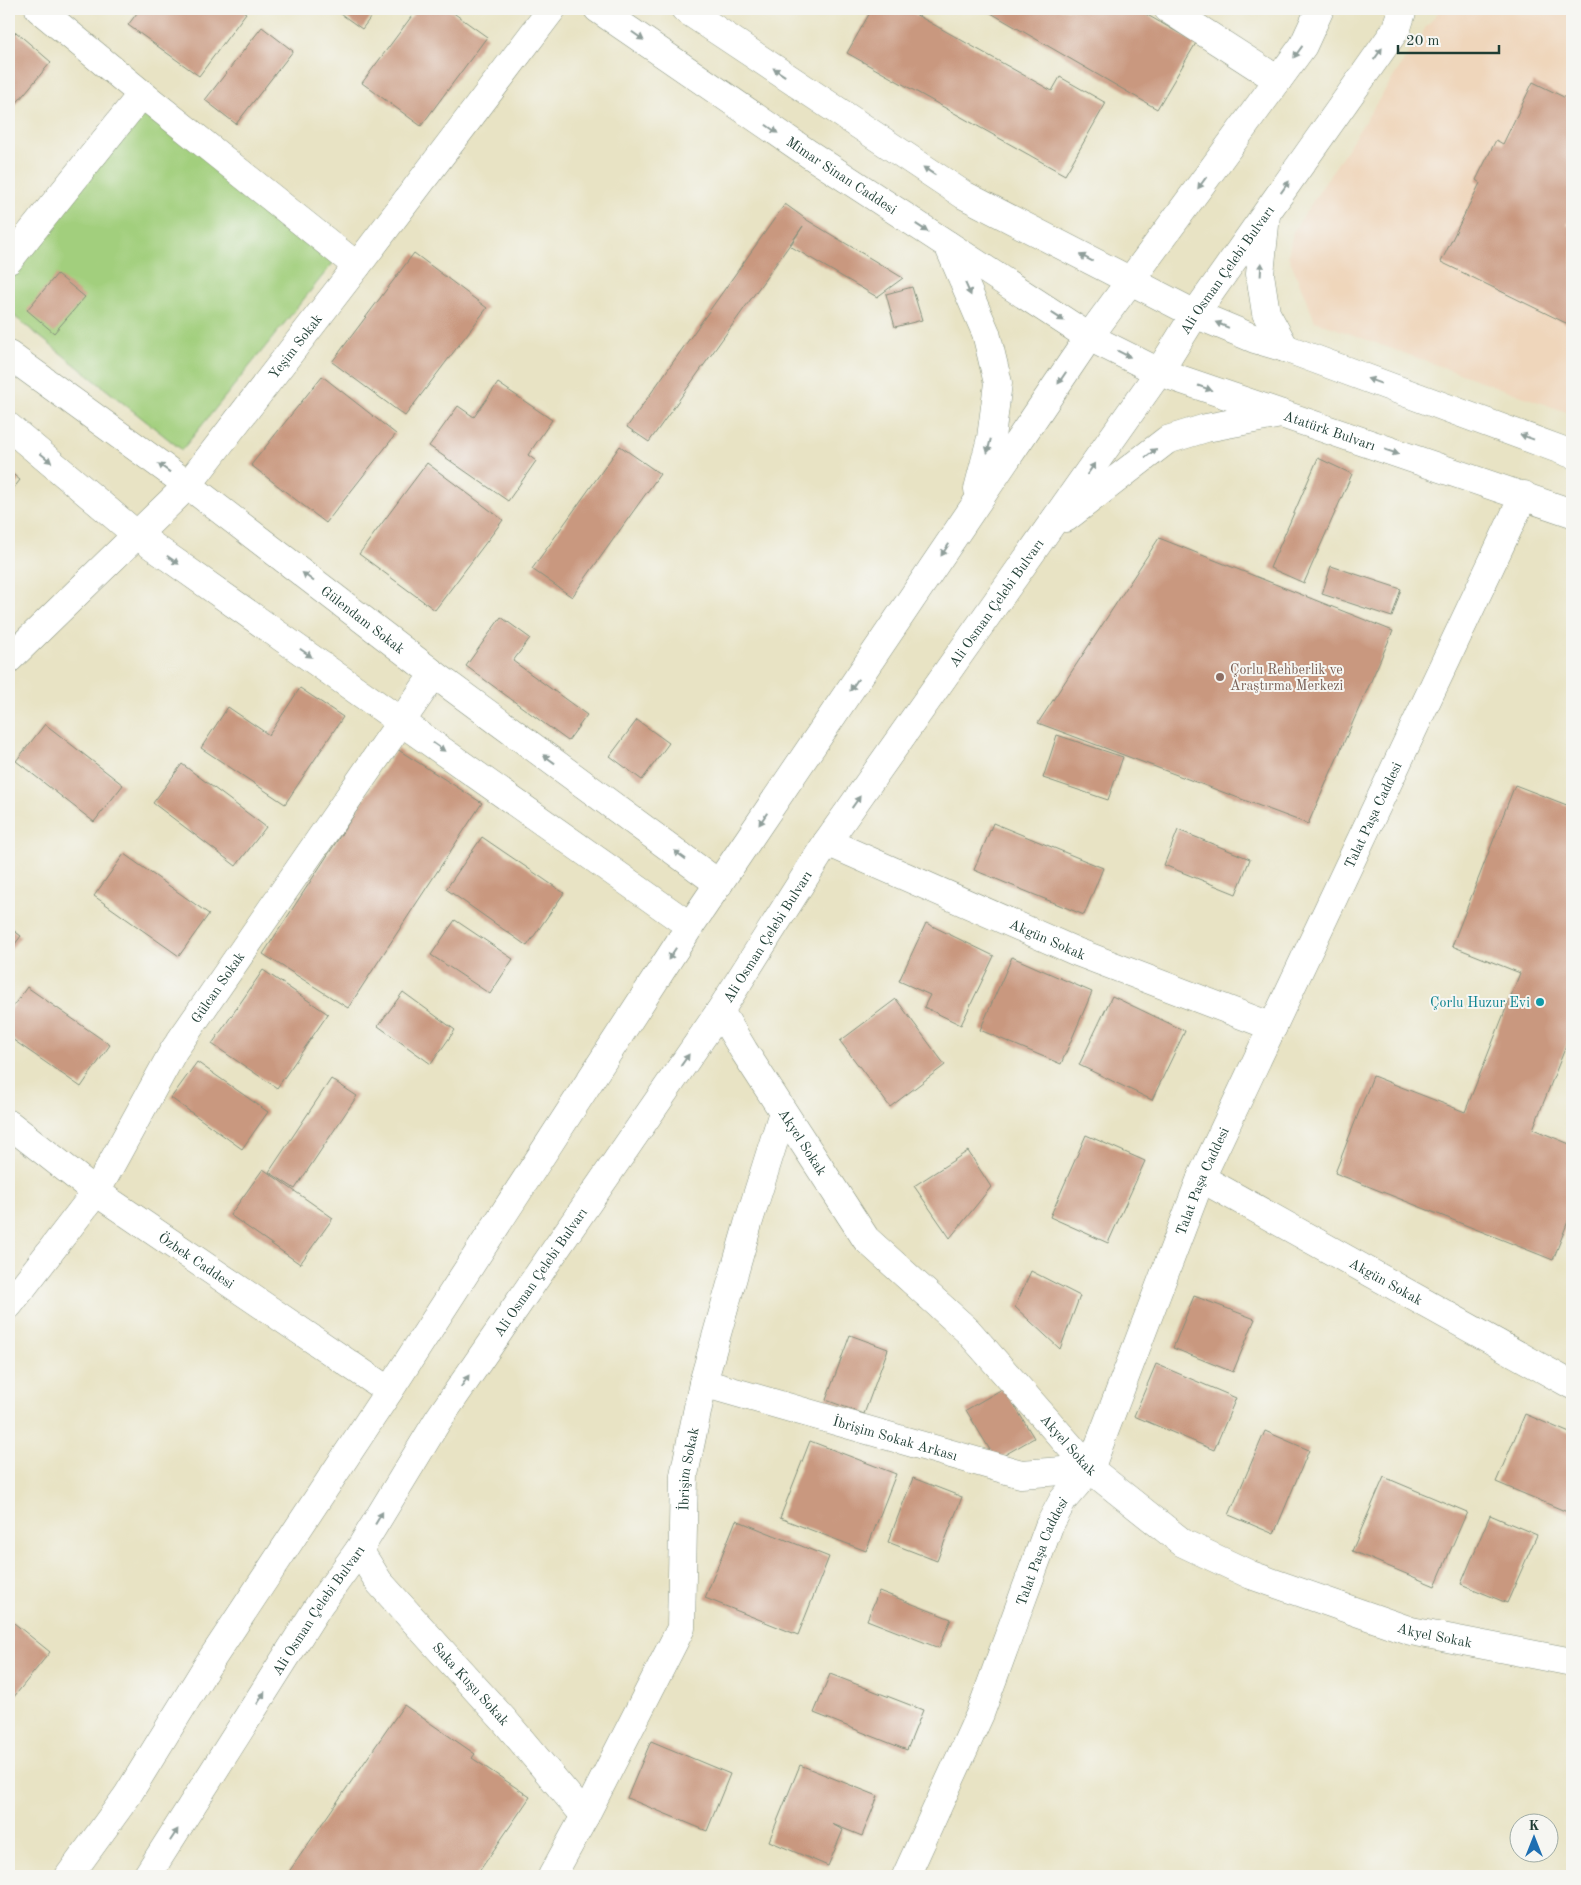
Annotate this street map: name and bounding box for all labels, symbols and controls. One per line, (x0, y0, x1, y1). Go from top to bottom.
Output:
scale bar (1398, 22, 1500, 54)
one-way arrow (631, 31, 645, 41)
text: 20 m (1406, 34, 1440, 49)
one-way arrow (1293, 45, 1303, 59)
one-way arrow (1373, 47, 1383, 60)
one-way arrow (772, 67, 786, 76)
one-way arrow (765, 124, 778, 133)
street label: Mimar Sinan Caddesi (783, 135, 899, 217)
one-way arrow (922, 167, 935, 176)
one-way arrow (1196, 176, 1207, 189)
one-way arrow (1280, 180, 1290, 193)
street label: Ali Osman Çelebi Bulvarı (1178, 203, 1277, 337)
one-way arrow (915, 223, 929, 233)
one-way arrow (1079, 254, 1093, 262)
one-way arrow (1257, 261, 1265, 277)
one-way arrow (964, 282, 972, 296)
street label: Yeşim Sokak (267, 312, 325, 382)
one-way arrow (1051, 312, 1065, 321)
one-way arrow (1214, 321, 1229, 328)
one-way arrow (1117, 351, 1131, 359)
one-way arrow (1057, 371, 1066, 385)
one-way arrow (1367, 376, 1381, 384)
one-way arrow (1198, 384, 1213, 392)
street label: Atatürk Bulvarı (1281, 409, 1377, 453)
one-way arrow (1519, 433, 1534, 440)
one-way arrow (985, 438, 993, 453)
one-way arrow (1144, 447, 1157, 458)
one-way arrow (1385, 449, 1400, 457)
one-way arrow (39, 453, 52, 464)
one-way arrow (157, 463, 171, 473)
one-way arrow (1085, 463, 1095, 476)
street label: Ali Osman Çelebi Bulvarı (947, 537, 1047, 670)
one-way arrow (940, 544, 950, 557)
one-way arrow (166, 555, 180, 565)
one-way arrow (301, 572, 314, 582)
street label: Gülendam Sokak (318, 584, 407, 657)
one-way arrow (299, 648, 313, 658)
place label: Çorlu Rehberlik ve Araştırma Merkezi (1230, 663, 1344, 693)
marker: Çorlu Rehberlik ve Araştırma Merkezi (1214, 671, 1226, 683)
one-way arrow (849, 678, 859, 692)
one-way arrow (432, 742, 446, 752)
one-way arrow (542, 754, 556, 764)
street label: Talat Paşa Caddesi (1343, 760, 1405, 871)
one-way arrow (850, 796, 860, 809)
one-way arrow (758, 813, 768, 826)
one-way arrow (673, 850, 687, 860)
street label: Ali Osman Çelebi Bulvarı (721, 869, 815, 1005)
street label: Akgün Sokak (1007, 917, 1087, 963)
one-way arrow (667, 947, 677, 961)
street label: Gülcan Sokak (189, 950, 248, 1026)
place label: Çorlu Huzur Evi (1430, 996, 1530, 1010)
marker: Çorlu Huzur Evi (1534, 996, 1546, 1008)
one-way arrow (680, 1053, 690, 1067)
street label: Akyel Sokak (776, 1107, 829, 1178)
street label: Talat Paşa Caddesi (1174, 1125, 1232, 1237)
street label: Ali Osman Çelebi Bulvarı (492, 1205, 590, 1339)
street label: Özbek Caddesi (156, 1228, 237, 1292)
street label: Akgün Sokak (1347, 1256, 1425, 1308)
one-way arrow (460, 1374, 470, 1388)
street label: İbrişim Sokak Arkası (831, 1412, 959, 1463)
street label: Akyel Sokak (1037, 1412, 1098, 1479)
street label: İbrişim Sokak (674, 1426, 702, 1511)
street label: Talat Paşa Caddesi (1014, 1494, 1070, 1608)
one-way arrow (374, 1512, 383, 1525)
street label: Ali Osman Çelebi Bulvarı (270, 1544, 368, 1678)
street label: Akyel Sokak (1395, 1621, 1473, 1651)
street label: Saka Kuşu Sokak (429, 1640, 511, 1728)
one-way arrow (257, 1692, 266, 1705)
north arrow (1508, 1812, 1558, 1862)
text: K (1529, 1819, 1540, 1833)
one-way arrow (169, 1829, 179, 1842)

